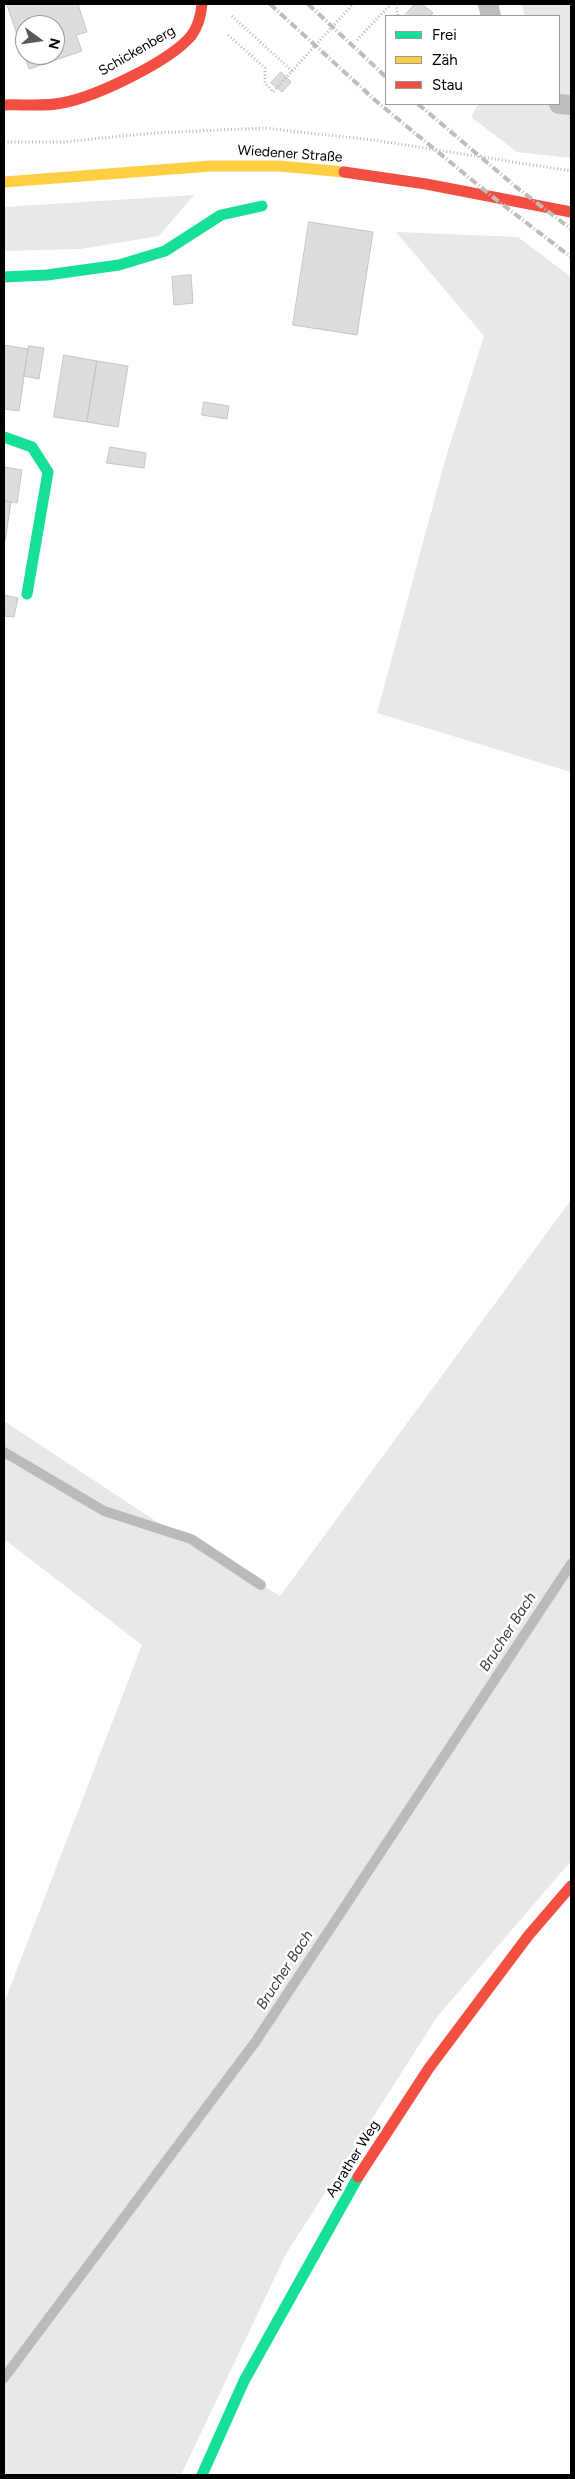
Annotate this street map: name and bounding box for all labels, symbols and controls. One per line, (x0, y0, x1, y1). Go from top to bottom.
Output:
north arrow (15, 15, 65, 65)
legend (385, 15, 560, 105)
street label: Schickenberg (96, 22, 178, 80)
text: Frei (432, 26, 457, 44)
text: N (45, 36, 64, 51)
text: Zäh (432, 51, 458, 69)
text: Stau (432, 76, 463, 94)
street label: Wiedener Straße (237, 142, 343, 166)
water label: Brucher Bach (476, 1589, 540, 1675)
water label: Brucher Bach (253, 1927, 317, 2013)
street label: Aprather Weg (323, 2118, 383, 2200)

